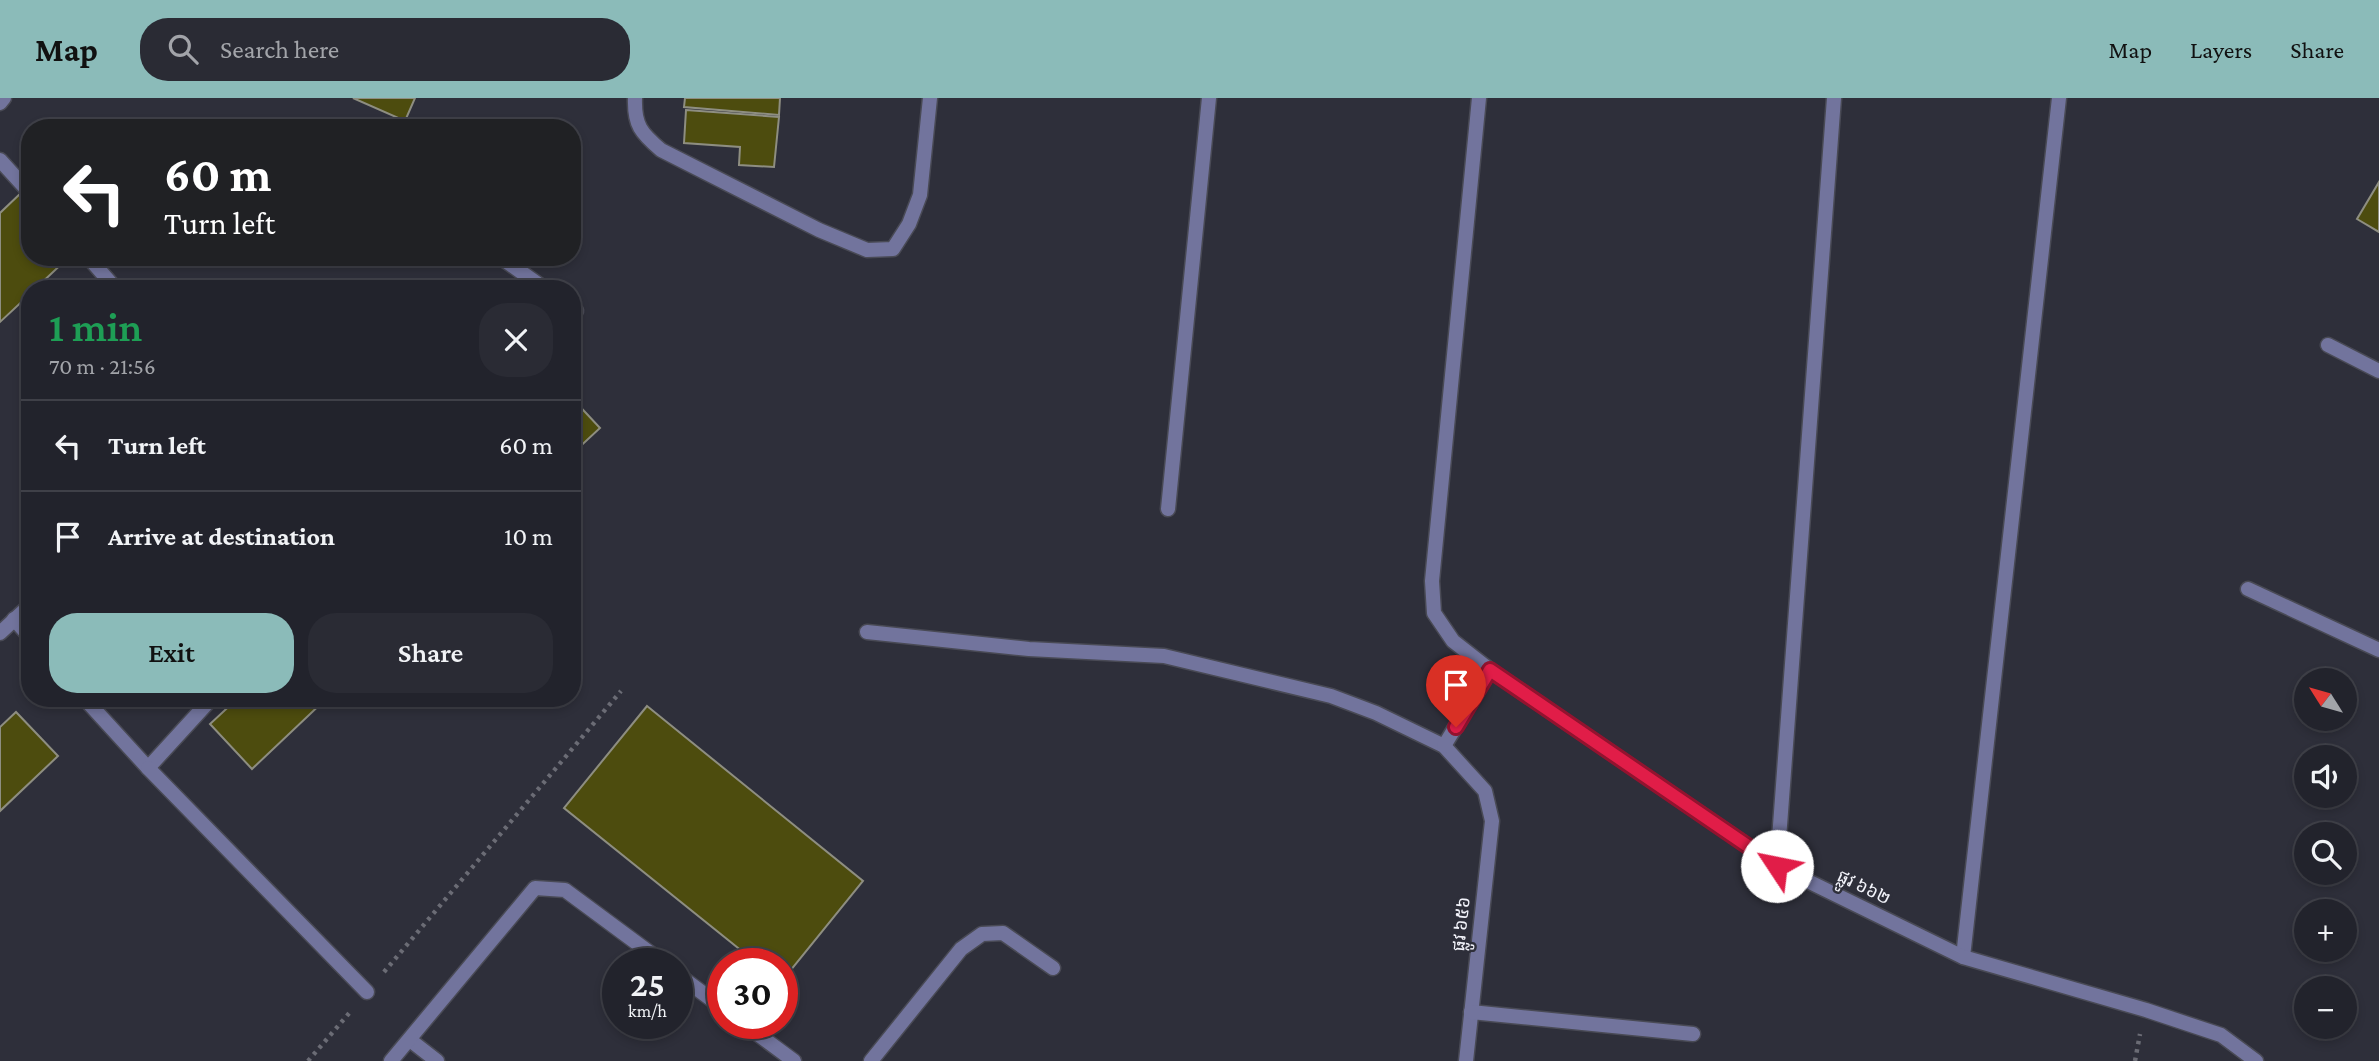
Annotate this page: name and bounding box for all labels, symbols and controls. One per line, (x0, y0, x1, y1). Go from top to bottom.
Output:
search box (140, 18, 630, 81)
icon: search (164, 30, 202, 68)
text: Map (35, 31, 98, 68)
text: Search here (220, 35, 339, 64)
text: Map (2108, 36, 2152, 63)
text: Layers (2190, 36, 2252, 63)
text: Share (2290, 36, 2344, 63)
icon: left (49, 147, 140, 238)
text: 60 m (164, 147, 271, 202)
text: Turn left (164, 205, 275, 241)
text: 1 min (49, 303, 142, 350)
button: close (479, 303, 553, 377)
text: 70 m · 21:56 (49, 353, 156, 379)
icon: left (49, 427, 87, 465)
text: Turn left (108, 431, 206, 460)
text: 60 m (499, 431, 553, 460)
icon: arrive (49, 518, 87, 556)
text: Arrive at destination (108, 522, 335, 551)
text: 10 m (504, 522, 553, 551)
button: Exit (49, 613, 294, 693)
button: Share (308, 613, 553, 693)
pin (1426, 655, 1486, 727)
icon: arrive (1437, 666, 1475, 704)
north arrow (2294, 668, 2357, 732)
map controls (2294, 668, 2357, 1039)
button: sound (2294, 745, 2357, 808)
button: search (2294, 822, 2357, 885)
position arrow (1740, 829, 1814, 903)
street label: ផ្លូវ ៦៦២ (1831, 866, 1894, 914)
street label: ផ្លូវ ៦៥៦ (1448, 896, 1480, 953)
button: + (2294, 899, 2357, 962)
speed limit sign: 30 (707, 948, 798, 1039)
text: 25 (630, 965, 665, 1004)
button: − (2294, 976, 2357, 1039)
text: km/h (628, 1001, 667, 1021)

